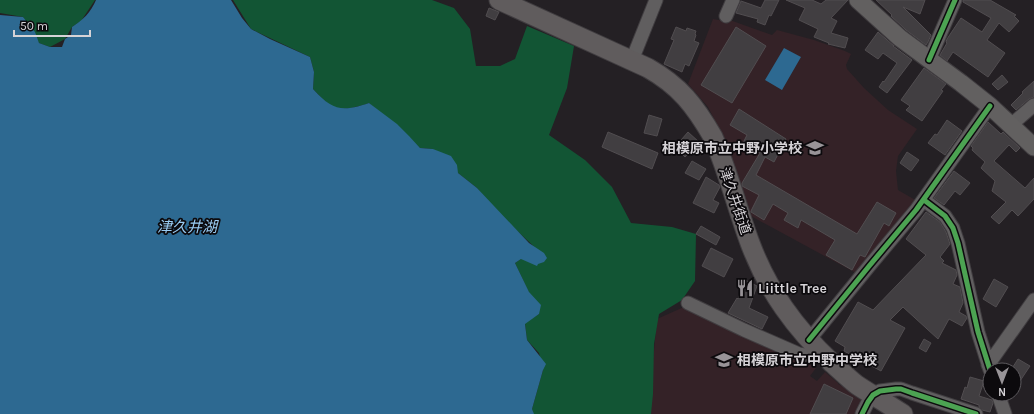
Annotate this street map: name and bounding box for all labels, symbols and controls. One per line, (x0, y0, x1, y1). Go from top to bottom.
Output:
scale bar (14, 12, 90, 38)
text: 50 m (20, 19, 48, 33)
school or university icon: 相模原市立中野小学校 (805, 138, 825, 158)
place label: 相模原市立中野小学校 (662, 140, 802, 157)
street label: 津久井街道 (716, 165, 754, 237)
water label: 津久井湖 (157, 218, 219, 236)
restaurant icon: Liittle Tree (735, 278, 755, 298)
place label: Liittle Tree (758, 280, 827, 297)
school or university icon: 相模原市立中野中学校 (714, 350, 734, 370)
place label: 相模原市立中野中学校 (737, 352, 877, 369)
north arrow (982, 362, 1022, 402)
text: N (998, 385, 1006, 398)

